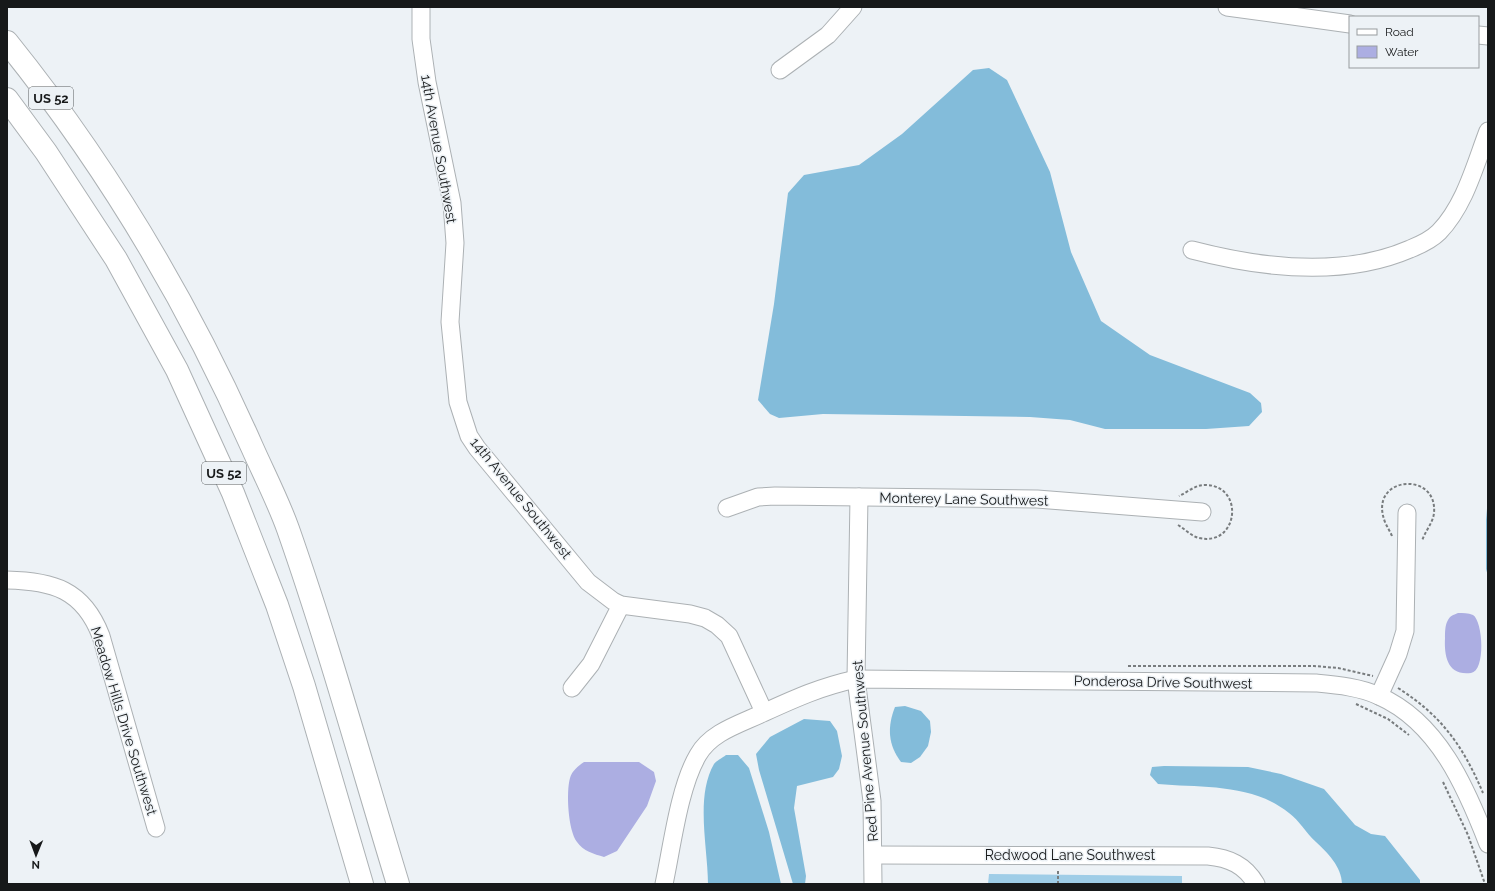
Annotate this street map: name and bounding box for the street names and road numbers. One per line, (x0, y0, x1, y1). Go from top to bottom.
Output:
street label: 14th Avenue Southwest (418, 73, 460, 225)
road number: US 52 (29, 87, 73, 109)
street label: 14th Avenue Southwest (467, 434, 575, 562)
road number: US 52 (202, 462, 246, 484)
street label: Monterey Lane Southwest (879, 490, 1049, 508)
street label: Meadow Hills Drive Southwest (88, 625, 160, 817)
street label: Red Pine Avenue Southwest (849, 659, 881, 842)
street label: Ponderosa Drive Southwest (1074, 672, 1253, 692)
street label: Redwood Lane Southwest (985, 847, 1155, 863)

